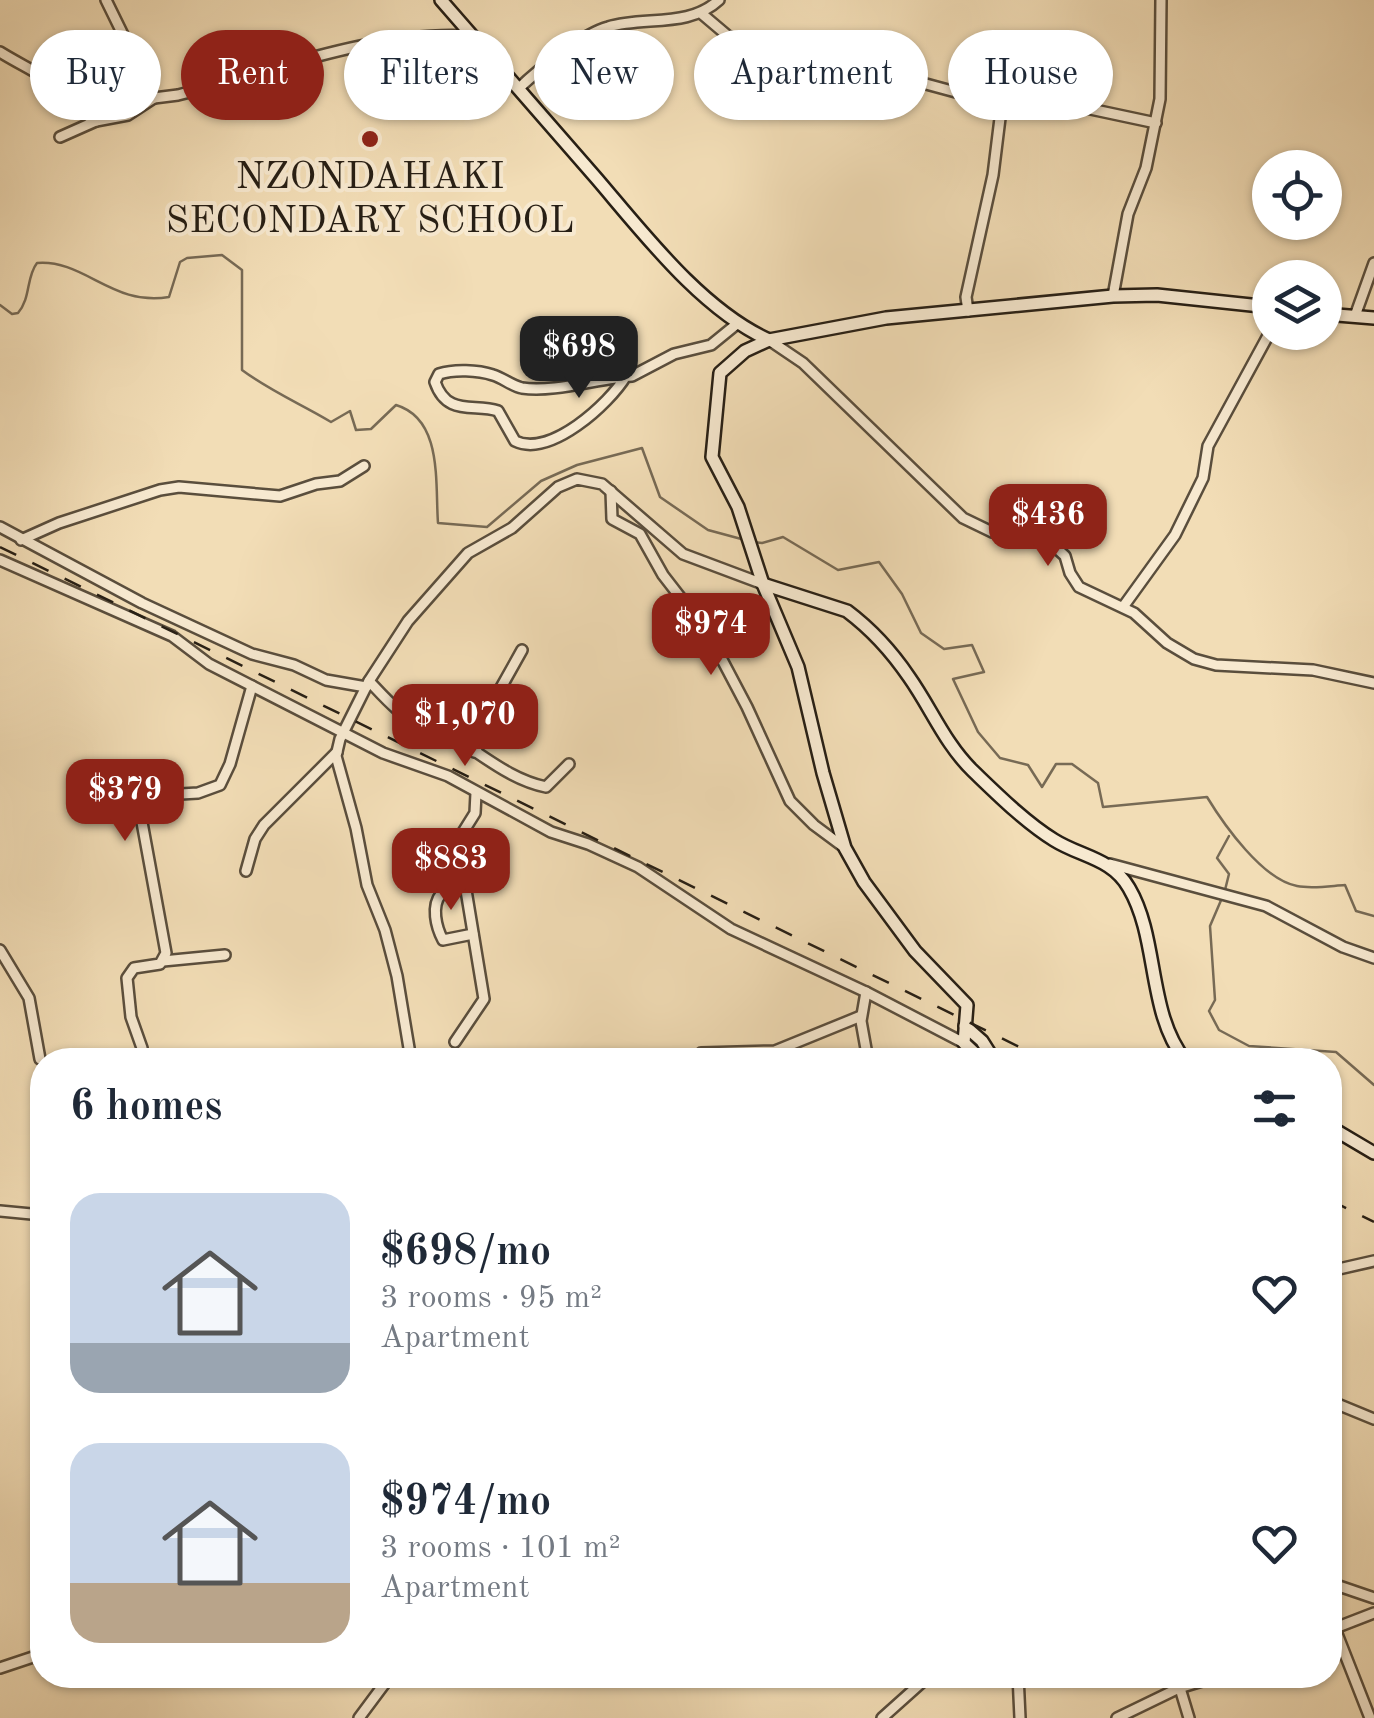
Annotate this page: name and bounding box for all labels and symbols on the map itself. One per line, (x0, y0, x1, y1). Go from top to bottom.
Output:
marker: NZONDAHAKI SECONDARY SCHOOL (359, 128, 381, 150)
place label: NZONDAHAKI SECONDARY SCHOOL (166, 159, 574, 241)
pin: $698 (520, 316, 638, 401)
pin: $436 (989, 484, 1107, 569)
pin: $974 (652, 593, 770, 678)
pin: $1,070 (384, 684, 546, 769)
pin: $379 (66, 759, 184, 844)
pin: $883 (392, 828, 510, 913)

